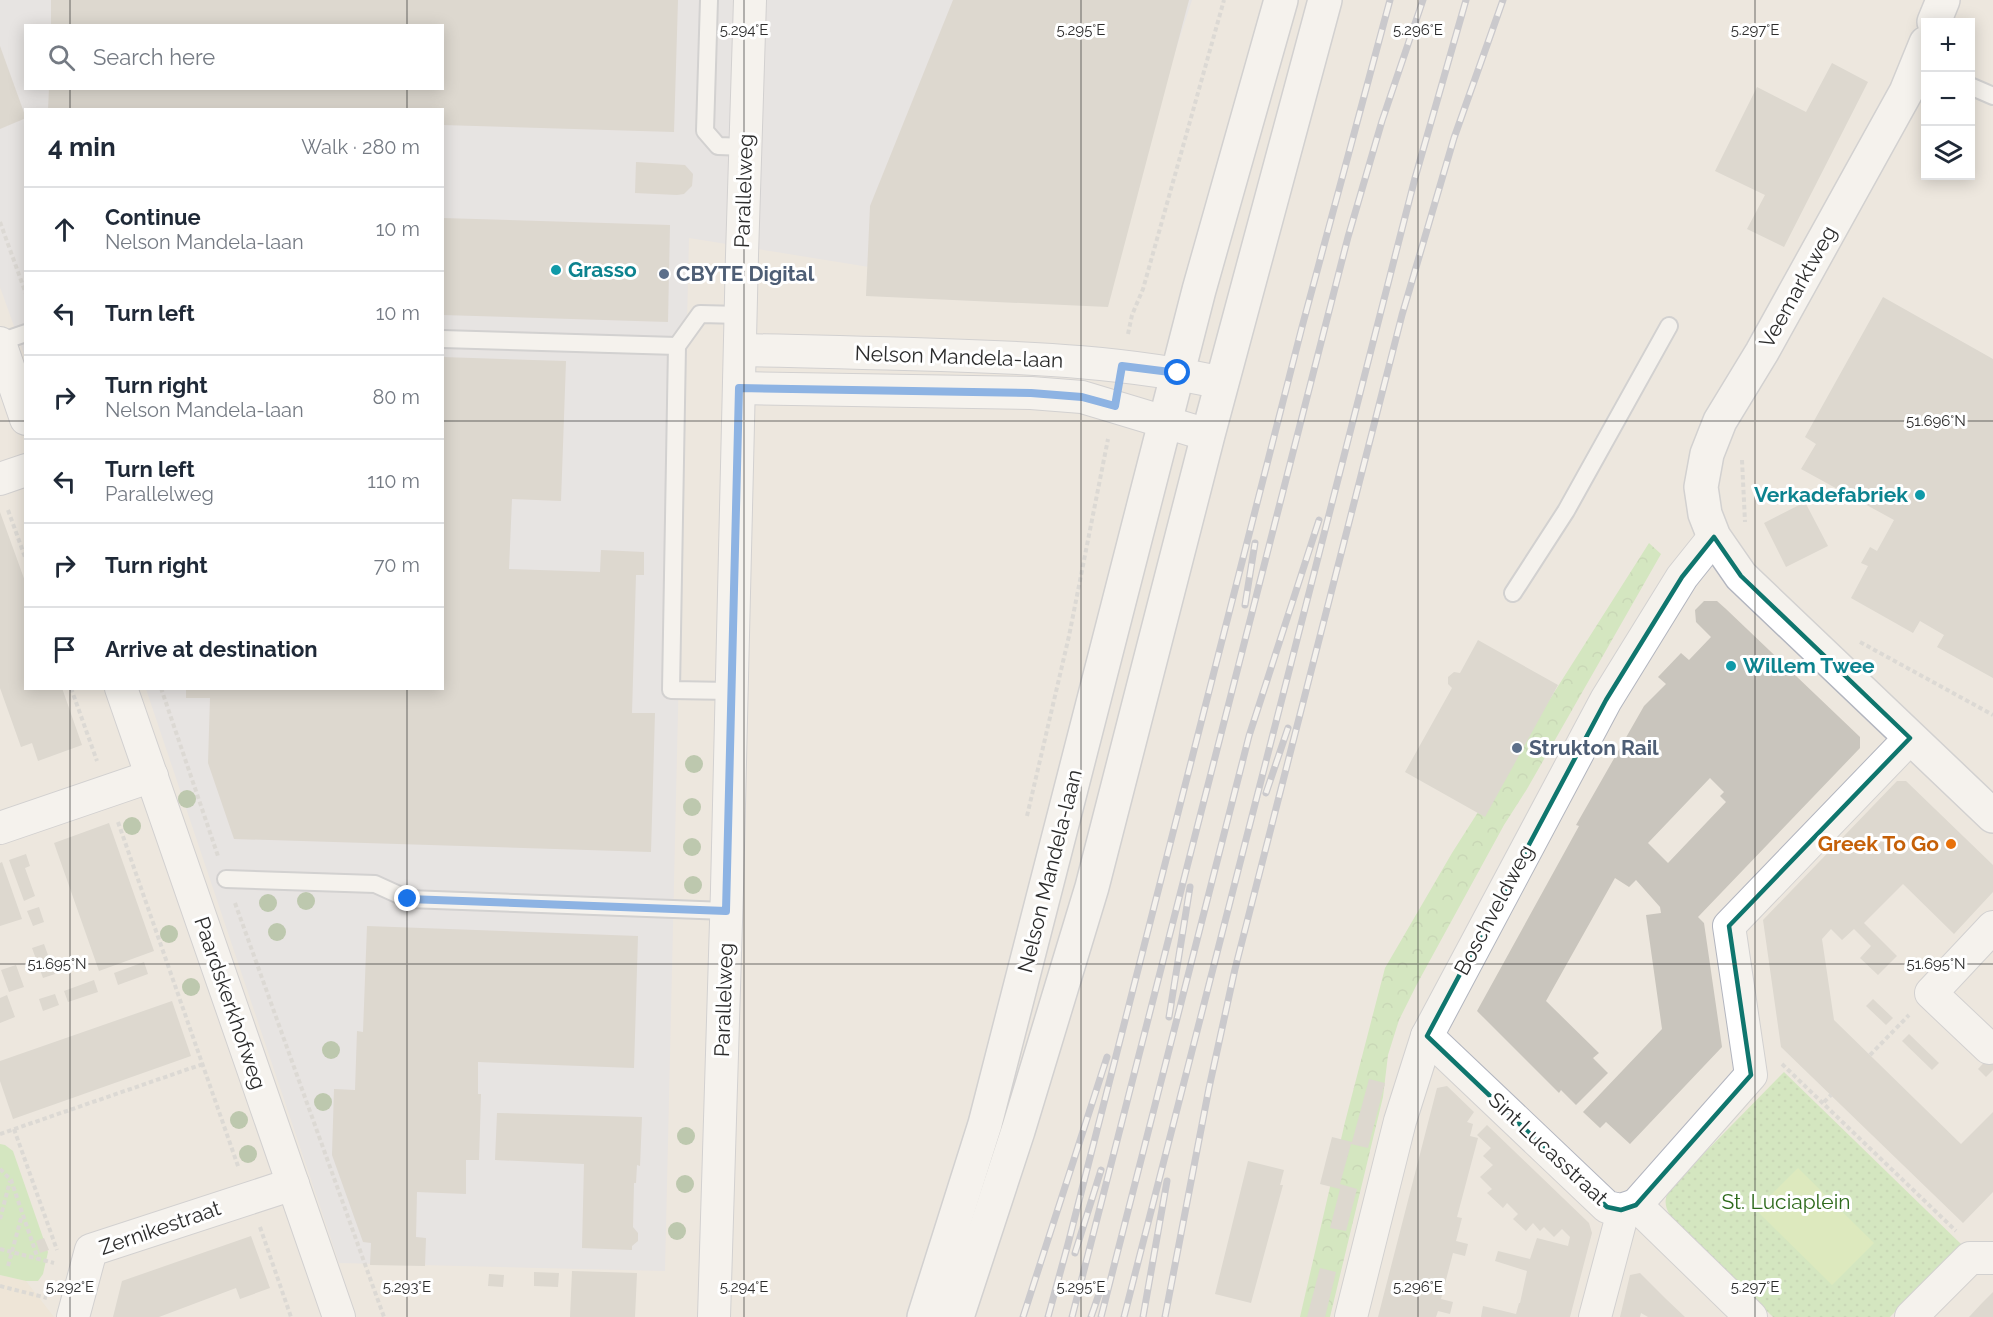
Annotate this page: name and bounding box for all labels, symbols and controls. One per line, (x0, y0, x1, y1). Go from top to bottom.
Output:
map controls (1921, 18, 1975, 180)
button: + (1921, 18, 1975, 72)
text: 5.294°E (720, 21, 768, 39)
text: 5.295°E (1057, 21, 1105, 39)
text: 5.296°E (1393, 21, 1443, 39)
text: 5.297°E (1731, 21, 1779, 39)
search box (24, 24, 444, 90)
icon: search (45, 41, 78, 74)
text: Search here (93, 44, 215, 70)
button: − (1921, 72, 1975, 126)
button: layers (1921, 126, 1975, 180)
text: 4 min (48, 132, 116, 162)
street label: Parallelweg (729, 133, 758, 249)
text: Walk · 280 m (301, 135, 420, 159)
text: Continue (105, 204, 201, 230)
icon: ahead (48, 213, 81, 246)
text: 10 m (376, 217, 420, 241)
street label: Veemarktweg (1754, 221, 1841, 352)
text: Nelson Mandela-laan (105, 230, 304, 254)
place label: Grasso (568, 257, 637, 282)
place label: CBYTE Digital (676, 261, 815, 286)
marker: Grasso (549, 263, 563, 277)
marker: CBYTE Digital (657, 267, 671, 281)
icon: left (48, 297, 81, 330)
text: Turn left (105, 300, 195, 326)
text: 10 m (376, 301, 420, 325)
street label: Nelson Mandela-laan (854, 340, 1064, 373)
route start (1164, 359, 1190, 385)
text: Turn right (105, 372, 208, 398)
icon: right (48, 381, 81, 414)
text: 80 m (372, 385, 420, 409)
text: Nelson Mandela-laan (105, 398, 304, 422)
text: 51.696°N (1906, 412, 1966, 430)
text: Turn left (105, 456, 195, 482)
icon: left (48, 465, 81, 498)
text: 110 m (367, 469, 420, 493)
text: Parallelweg (105, 482, 214, 506)
place label: Verkadefabriek (1754, 482, 1908, 507)
marker: Verkadefabriek (1913, 488, 1927, 502)
icon: right (48, 549, 81, 582)
text: Turn right (105, 552, 208, 578)
text: 70 m (374, 553, 420, 577)
icon: arrive (48, 633, 81, 666)
text: Arrive at destination (105, 636, 318, 662)
place label: Willem Twee (1743, 653, 1875, 678)
marker: Willem Twee (1724, 659, 1738, 673)
place label: Strukton Rail (1529, 735, 1659, 760)
marker: Strukton Rail (1510, 741, 1524, 755)
street label: Nelson Mandela-laan (1012, 767, 1087, 975)
place label: Greek To Go (1818, 831, 1939, 856)
marker: Greek To Go (1944, 837, 1958, 851)
street label: Boschveldweg (1449, 840, 1538, 979)
route end (394, 885, 420, 911)
street label: Paardskerkhofweg (189, 913, 272, 1092)
street label: Parallelweg (709, 942, 738, 1058)
text: 51.695°N (27, 955, 87, 973)
text: 51.695°N (1906, 955, 1966, 973)
street label: Sint Lucasstraat (1484, 1087, 1613, 1210)
park label: St. Luciaplein (1722, 1189, 1850, 1214)
street label: Zernikestraat (96, 1195, 224, 1260)
text: 5.292°E (46, 1278, 94, 1296)
text: 5.293°E (383, 1278, 431, 1296)
text: 5.294°E (720, 1278, 768, 1296)
text: 5.295°E (1057, 1278, 1105, 1296)
text: 5.296°E (1393, 1278, 1443, 1296)
text: 5.297°E (1731, 1278, 1779, 1296)

